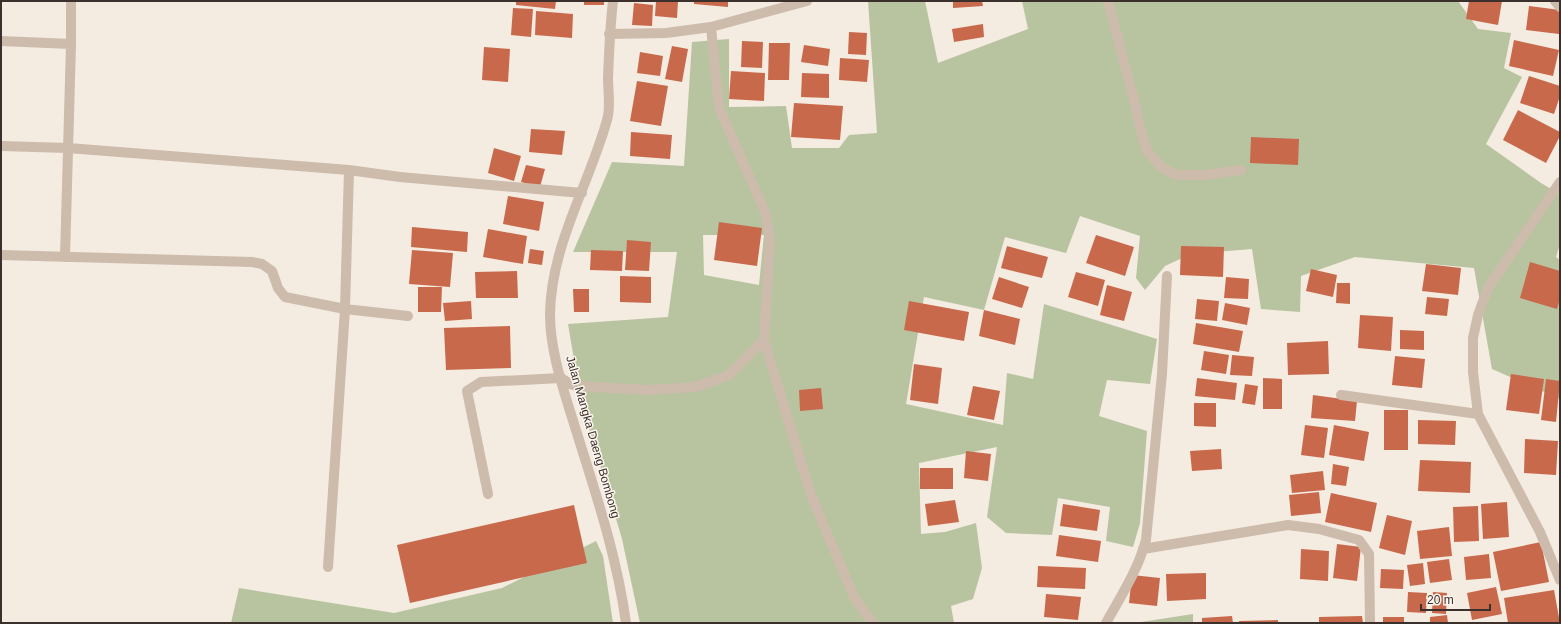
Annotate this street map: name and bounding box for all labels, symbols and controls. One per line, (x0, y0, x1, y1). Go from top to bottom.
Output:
street label: Jalan Mangka Daeng Bombong (563, 354, 623, 520)
scale bar (1421, 586, 1490, 612)
text: 20 m (1427, 593, 1454, 607)

